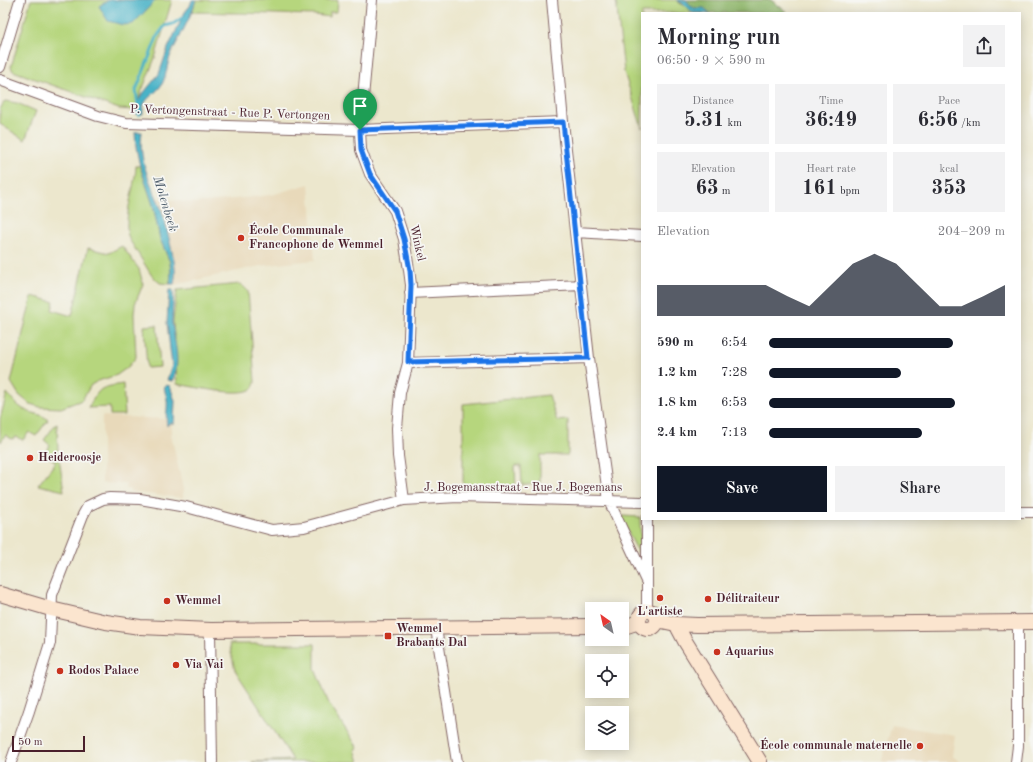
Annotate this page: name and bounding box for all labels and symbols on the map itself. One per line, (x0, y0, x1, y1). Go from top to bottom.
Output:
pin (343, 89, 377, 130)
street label: P. Vertongenstraat - Rue P. Vertongen (130, 104, 331, 123)
water label: Molenbeek (150, 174, 180, 233)
place label: École Communale Francophone de Wemmel (249, 222, 383, 251)
street label: Winkel (407, 224, 427, 262)
marker: École Communale Francophone de Wemmel (236, 233, 246, 243)
place label: Heideroosje (38, 452, 102, 464)
marker: Heideroosje (25, 453, 35, 463)
street label: J. Bogemansstraat - Rue J. Bogemans (424, 482, 622, 494)
marker: L'artiste (655, 593, 665, 603)
place label: Délitraiteur (716, 593, 779, 605)
marker: Délitraiteur (703, 594, 713, 604)
place label: Wemmel (175, 595, 221, 607)
marker: Wemmel (162, 596, 172, 606)
north arrow (585, 602, 629, 646)
place label: L'artiste (637, 606, 683, 618)
place label: Wemmel Brabants Dal (396, 623, 467, 649)
marker: Wemmel Brabants Dal (383, 631, 393, 641)
place label: Aquarius (725, 646, 774, 658)
marker: Aquarius (712, 647, 722, 657)
place label: Via Vai (184, 659, 224, 671)
marker: Via Vai (171, 660, 181, 670)
place label: Rodos Palace (68, 665, 139, 677)
marker: Rodos Palace (55, 666, 65, 676)
scale bar (12, 734, 85, 753)
place label: École communale maternelle (760, 737, 912, 752)
marker: École communale maternelle (915, 741, 925, 751)

